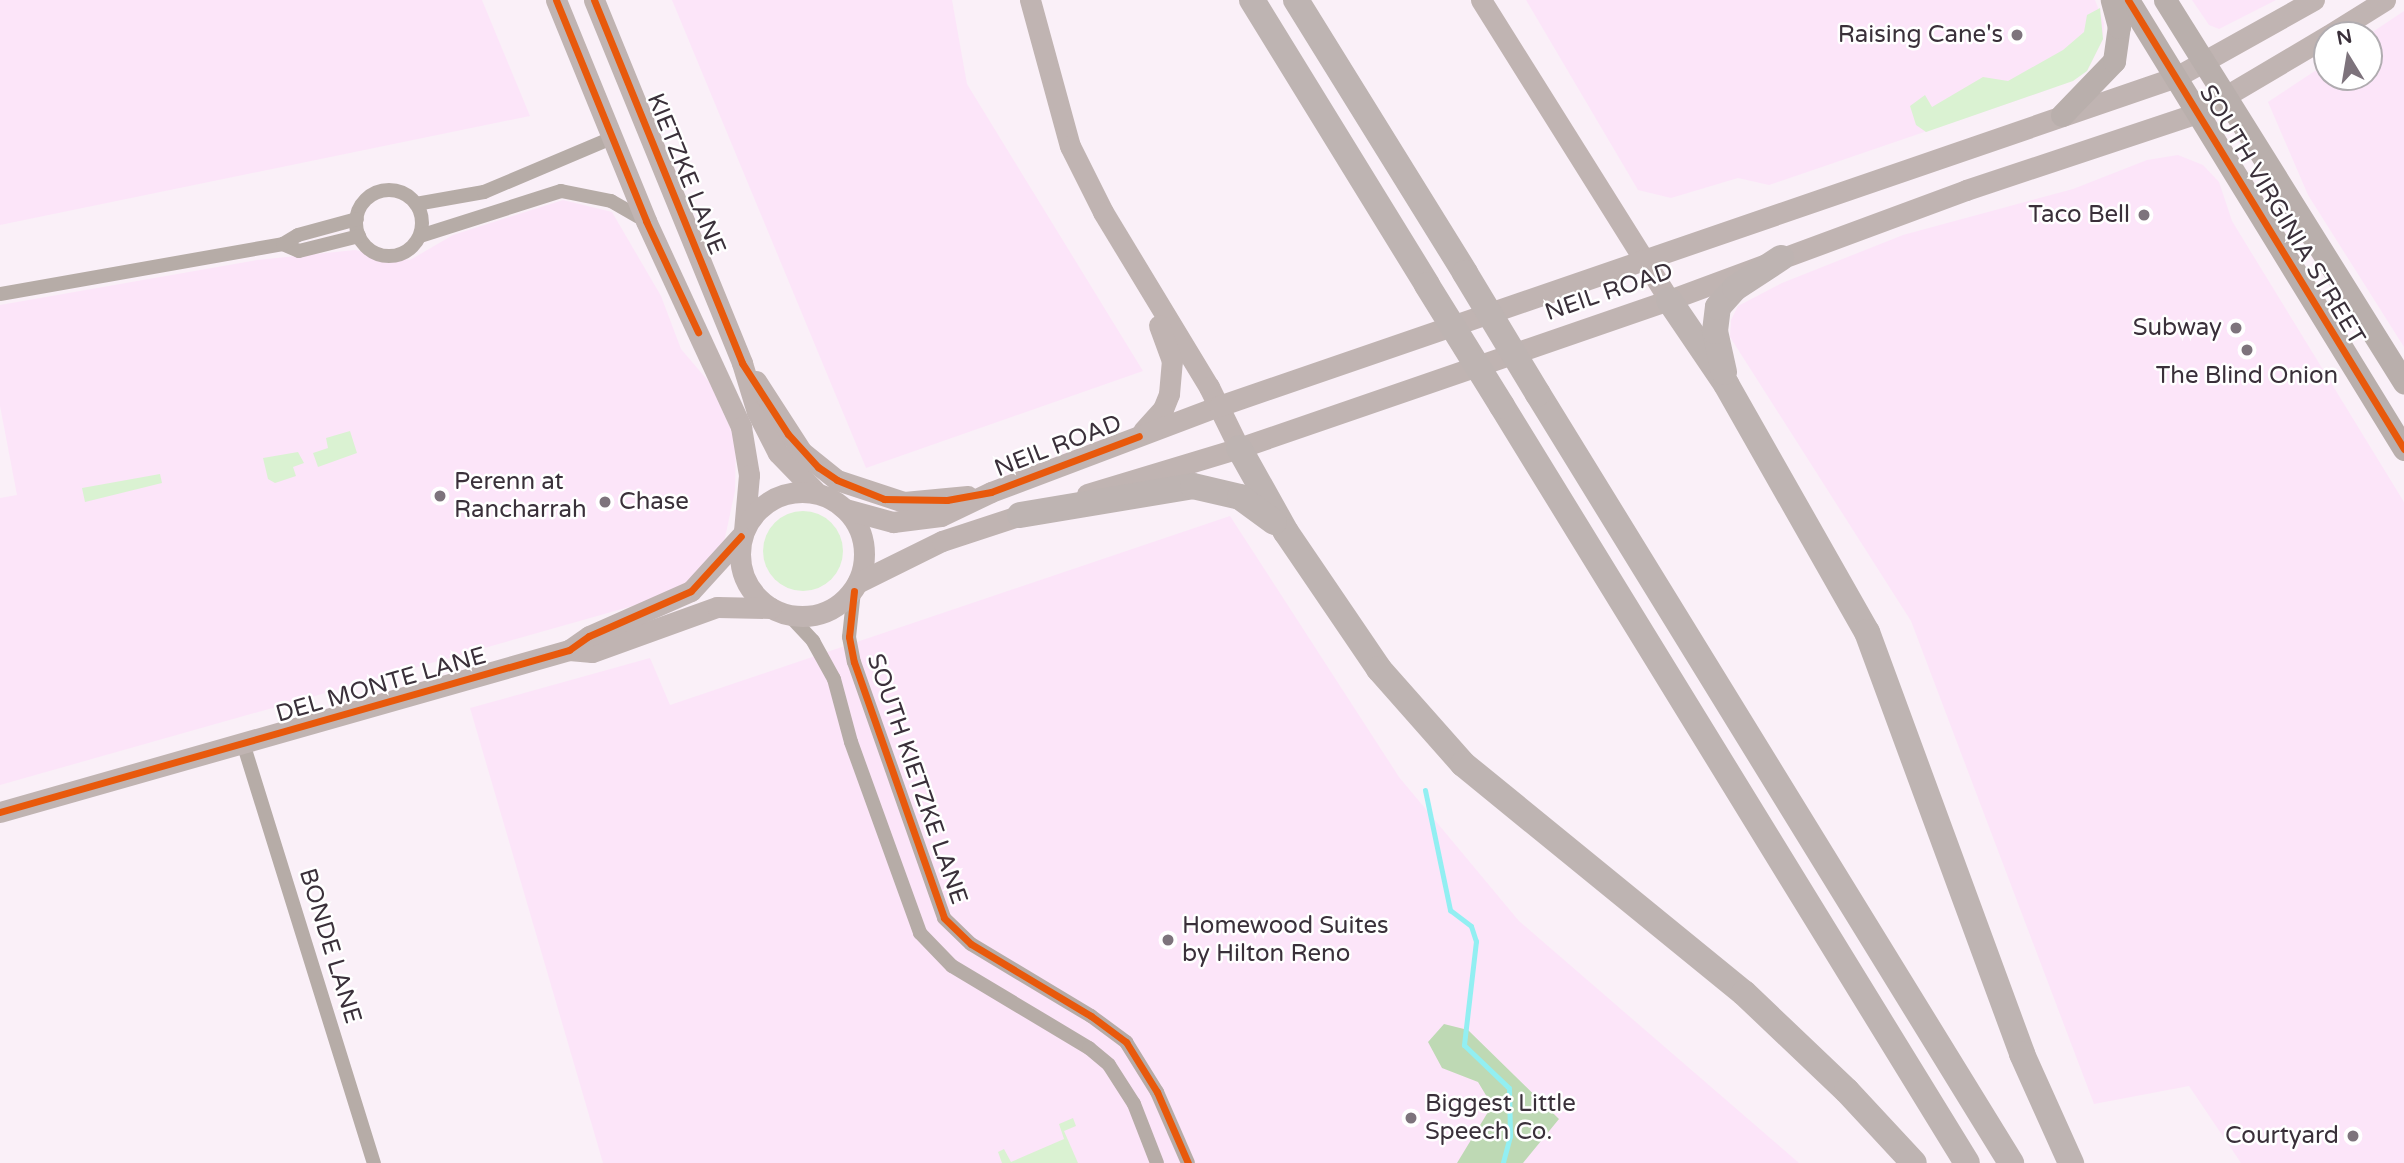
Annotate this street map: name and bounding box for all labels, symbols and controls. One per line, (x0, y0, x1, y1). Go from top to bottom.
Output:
place label: Raising Cane's (1838, 21, 2003, 49)
north arrow (2313, 21, 2383, 91)
text: N (2335, 25, 2354, 50)
marker: Raising Cane's (2009, 27, 2025, 43)
street label: SOUTH VIRGINIA STREET (2193, 80, 2371, 350)
street label: KIETZKE LANE (641, 89, 731, 259)
place label: Taco Bell (2028, 201, 2130, 229)
marker: Taco Bell (2136, 207, 2152, 223)
street label: NEIL ROAD (1541, 257, 1677, 327)
place label: Subway (2133, 314, 2222, 342)
marker: Subway (2228, 320, 2244, 336)
marker: The Blind Onion (2239, 342, 2255, 358)
place label: The Blind Onion (2156, 362, 2338, 390)
street label: NEIL ROAD (990, 409, 1126, 483)
place label: Perenn at Rancharrah (454, 468, 587, 524)
marker: Perenn at Rancharrah (432, 488, 448, 504)
place label: Chase (619, 488, 689, 516)
marker: Chase (597, 494, 613, 510)
street label: DEL MONTE LANE (273, 641, 489, 729)
street label: SOUTH KIETZKE LANE (861, 650, 973, 908)
street label: BONDE LANE (293, 865, 367, 1027)
place label: Homewood Suites by Hilton Reno (1182, 912, 1389, 968)
marker: Homewood Suites by Hilton Reno (1160, 932, 1176, 948)
place label: Biggest Little Speech Co. (1425, 1090, 1576, 1146)
marker: Biggest Little Speech Co. (1403, 1110, 1419, 1126)
place label: Courtyard (2225, 1122, 2339, 1150)
marker: Courtyard (2345, 1128, 2361, 1144)

